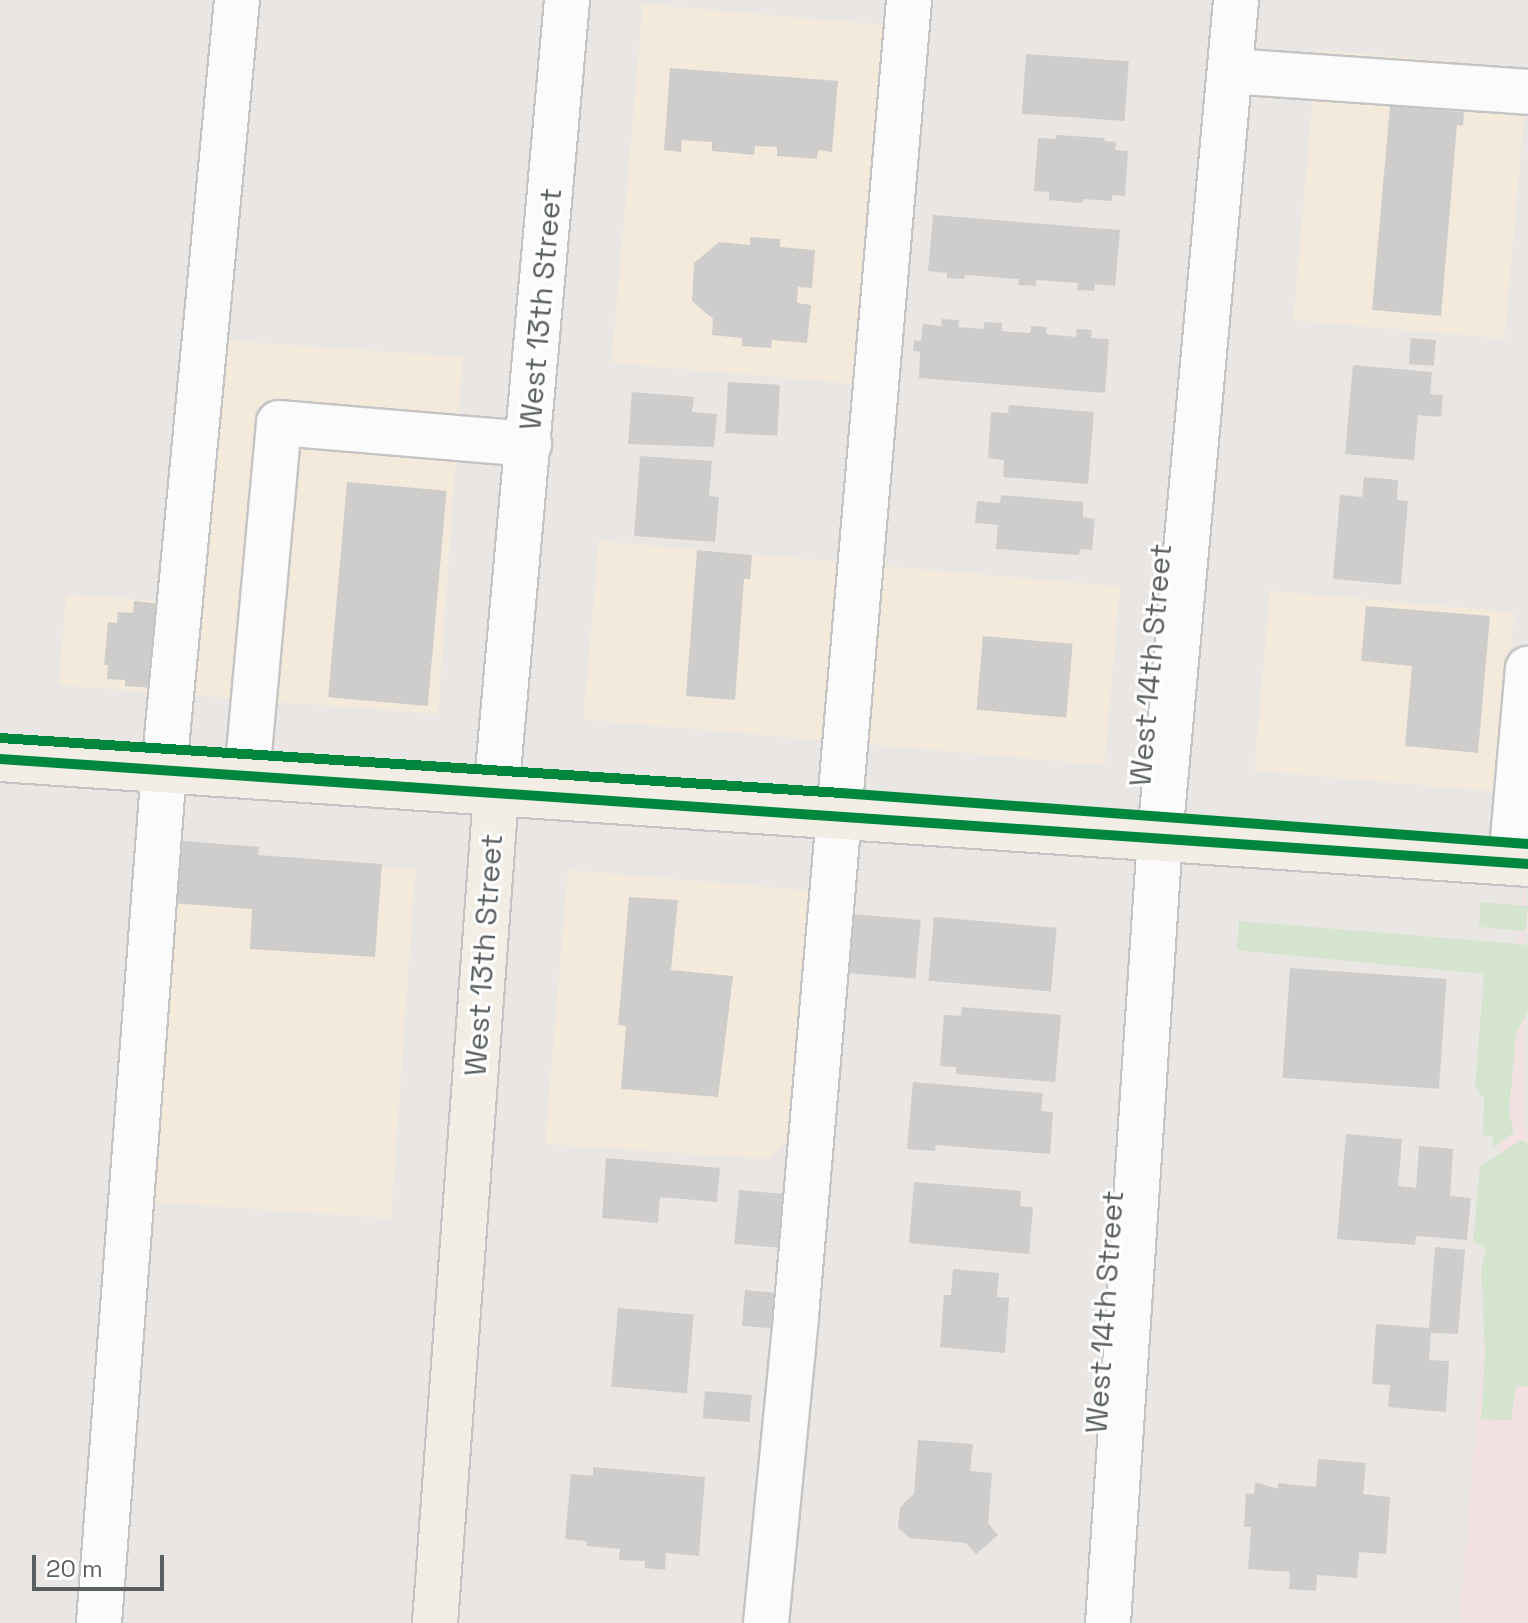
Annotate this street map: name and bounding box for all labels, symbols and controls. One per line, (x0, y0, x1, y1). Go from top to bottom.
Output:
street label: West 13th Street (512, 186, 570, 432)
street label: West 14th Street (1122, 542, 1180, 788)
street label: West 13th Street (458, 833, 510, 1077)
street label: West 14th Street (1079, 1189, 1131, 1435)
scale bar (36, 1539, 168, 1589)
text: 20 m (46, 1553, 103, 1584)

